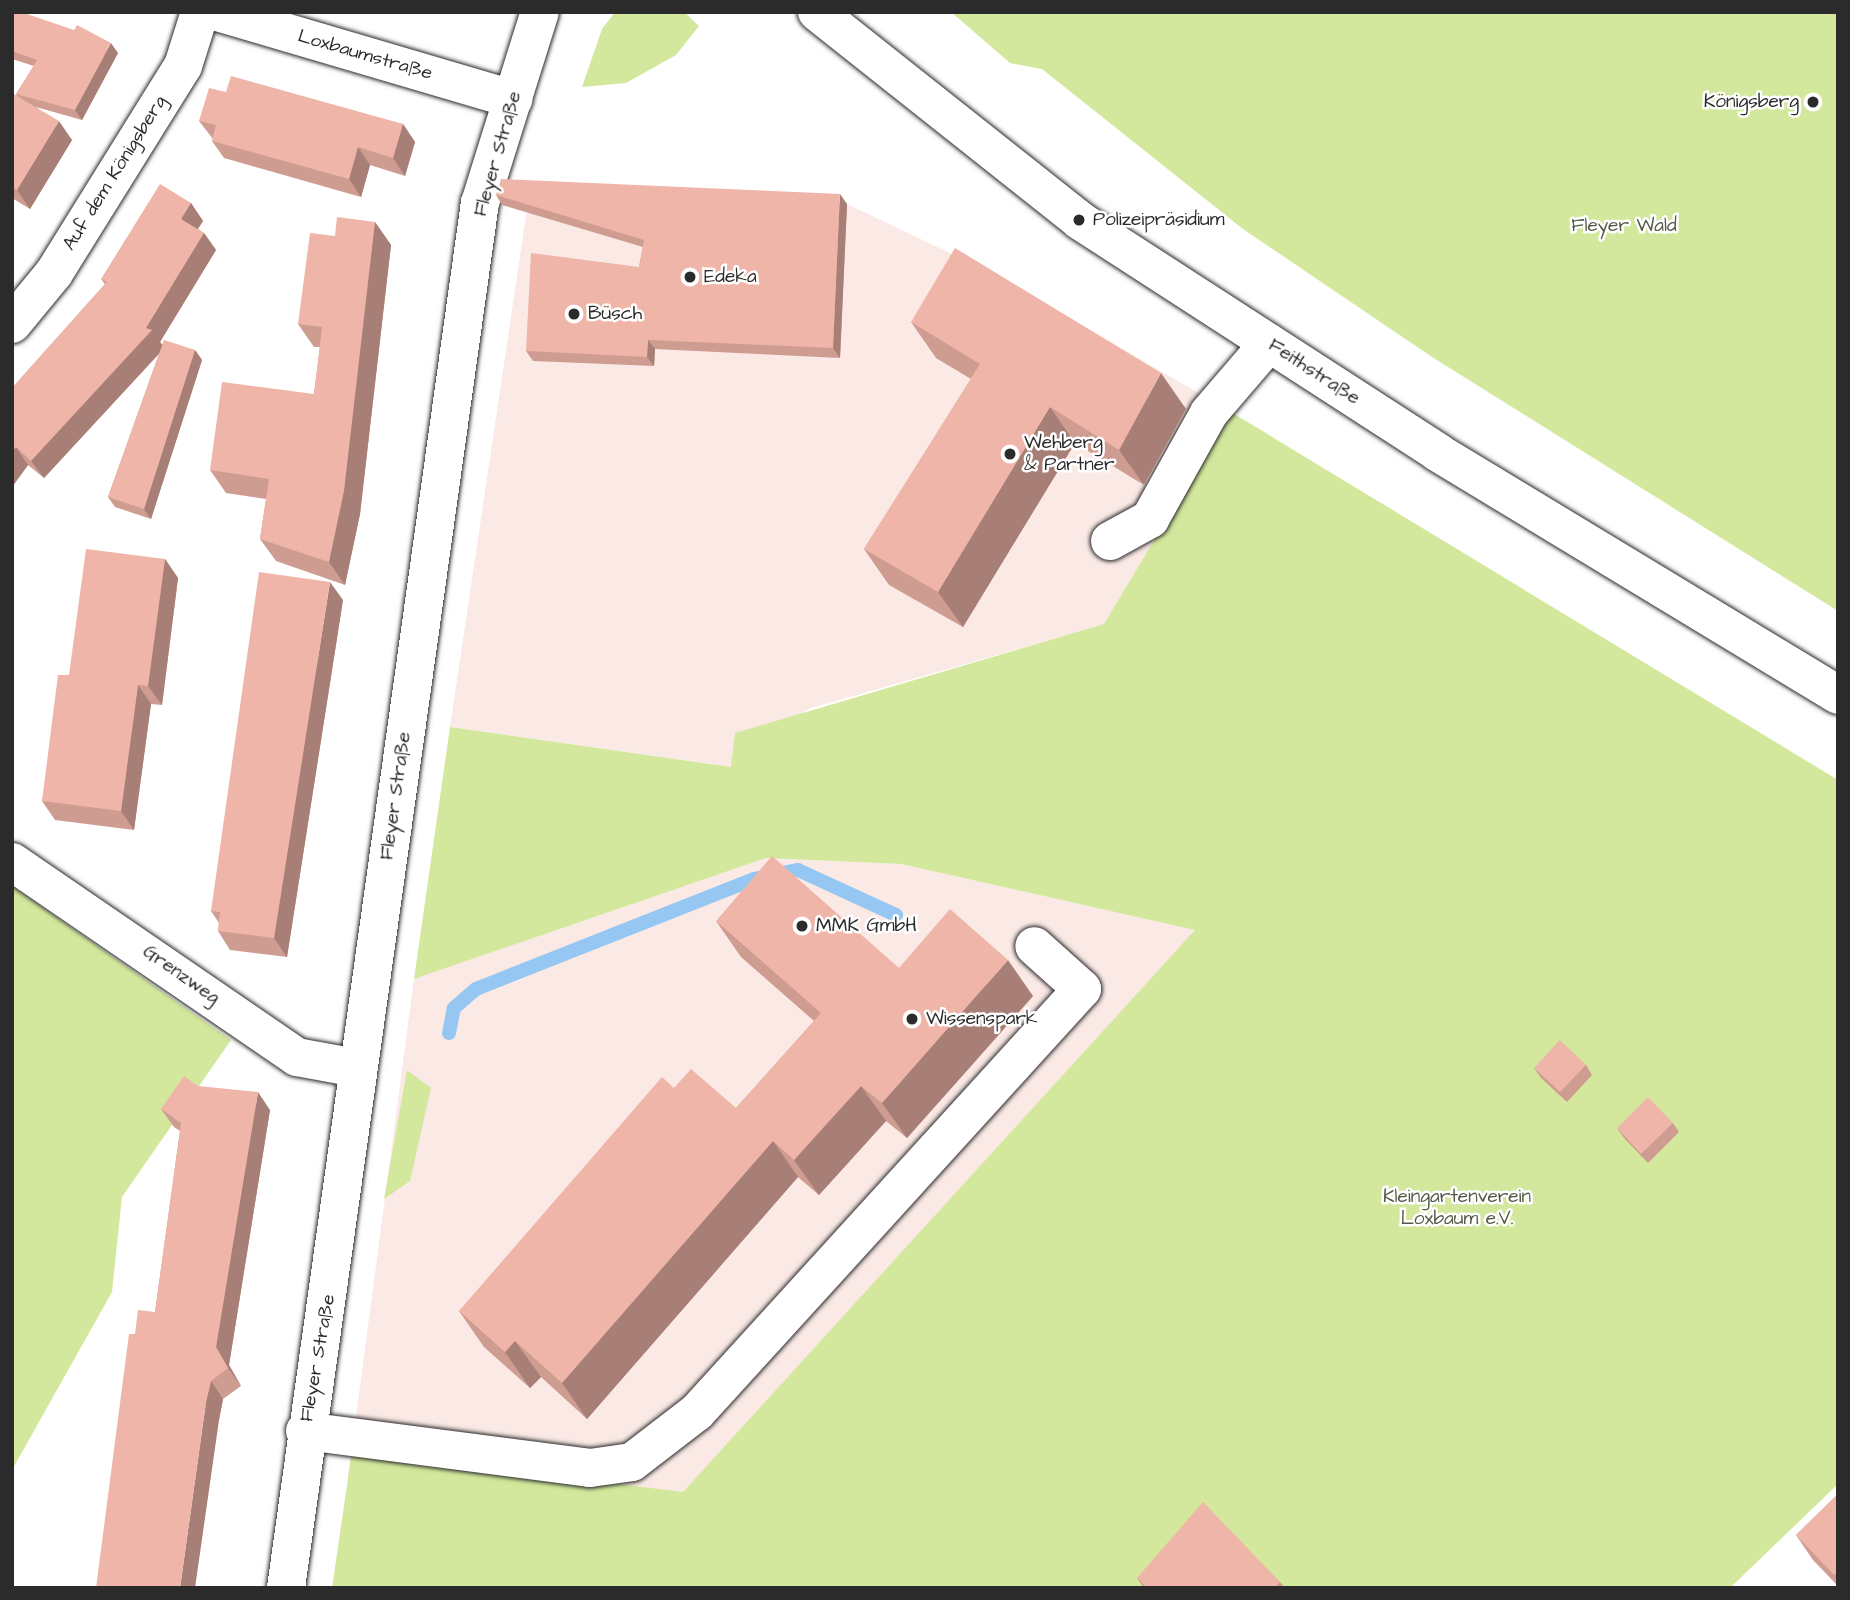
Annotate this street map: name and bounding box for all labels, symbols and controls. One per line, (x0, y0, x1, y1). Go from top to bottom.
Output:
street label: Loxbaumstraße (295, 25, 435, 85)
street label: Fleyer Straße (469, 89, 527, 219)
street label: Auf dem Königsberg (58, 91, 172, 255)
place label: Königsberg (1704, 91, 1799, 113)
marker: Königsberg (1805, 94, 1821, 110)
place label: Polizeipräsidium (1093, 209, 1224, 231)
marker: Polizeipräsidium (1071, 212, 1087, 228)
park label: Fleyer Wald (1571, 215, 1677, 237)
place label: Edeka (704, 266, 757, 288)
marker: Edeka (682, 269, 698, 285)
place label: Büsch (588, 303, 642, 325)
marker: Büsch (566, 306, 582, 322)
street label: Feithstraße (1264, 334, 1364, 410)
place label: Wehberg & Partner (1024, 432, 1115, 476)
marker: Wehberg & Partner (1002, 446, 1018, 462)
street label: Fleyer Straße (376, 731, 416, 861)
place label: MMK GmbH (816, 915, 917, 937)
marker: MMK GmbH (794, 918, 810, 934)
street label: Grenzweg (138, 940, 224, 1010)
place label: Wissenspark (926, 1008, 1038, 1030)
marker: Wissenspark (904, 1011, 920, 1027)
park label: Kleingartenverein Loxbaum e.V. (1383, 1186, 1531, 1230)
street label: Fleyer Straße (296, 1292, 340, 1424)

